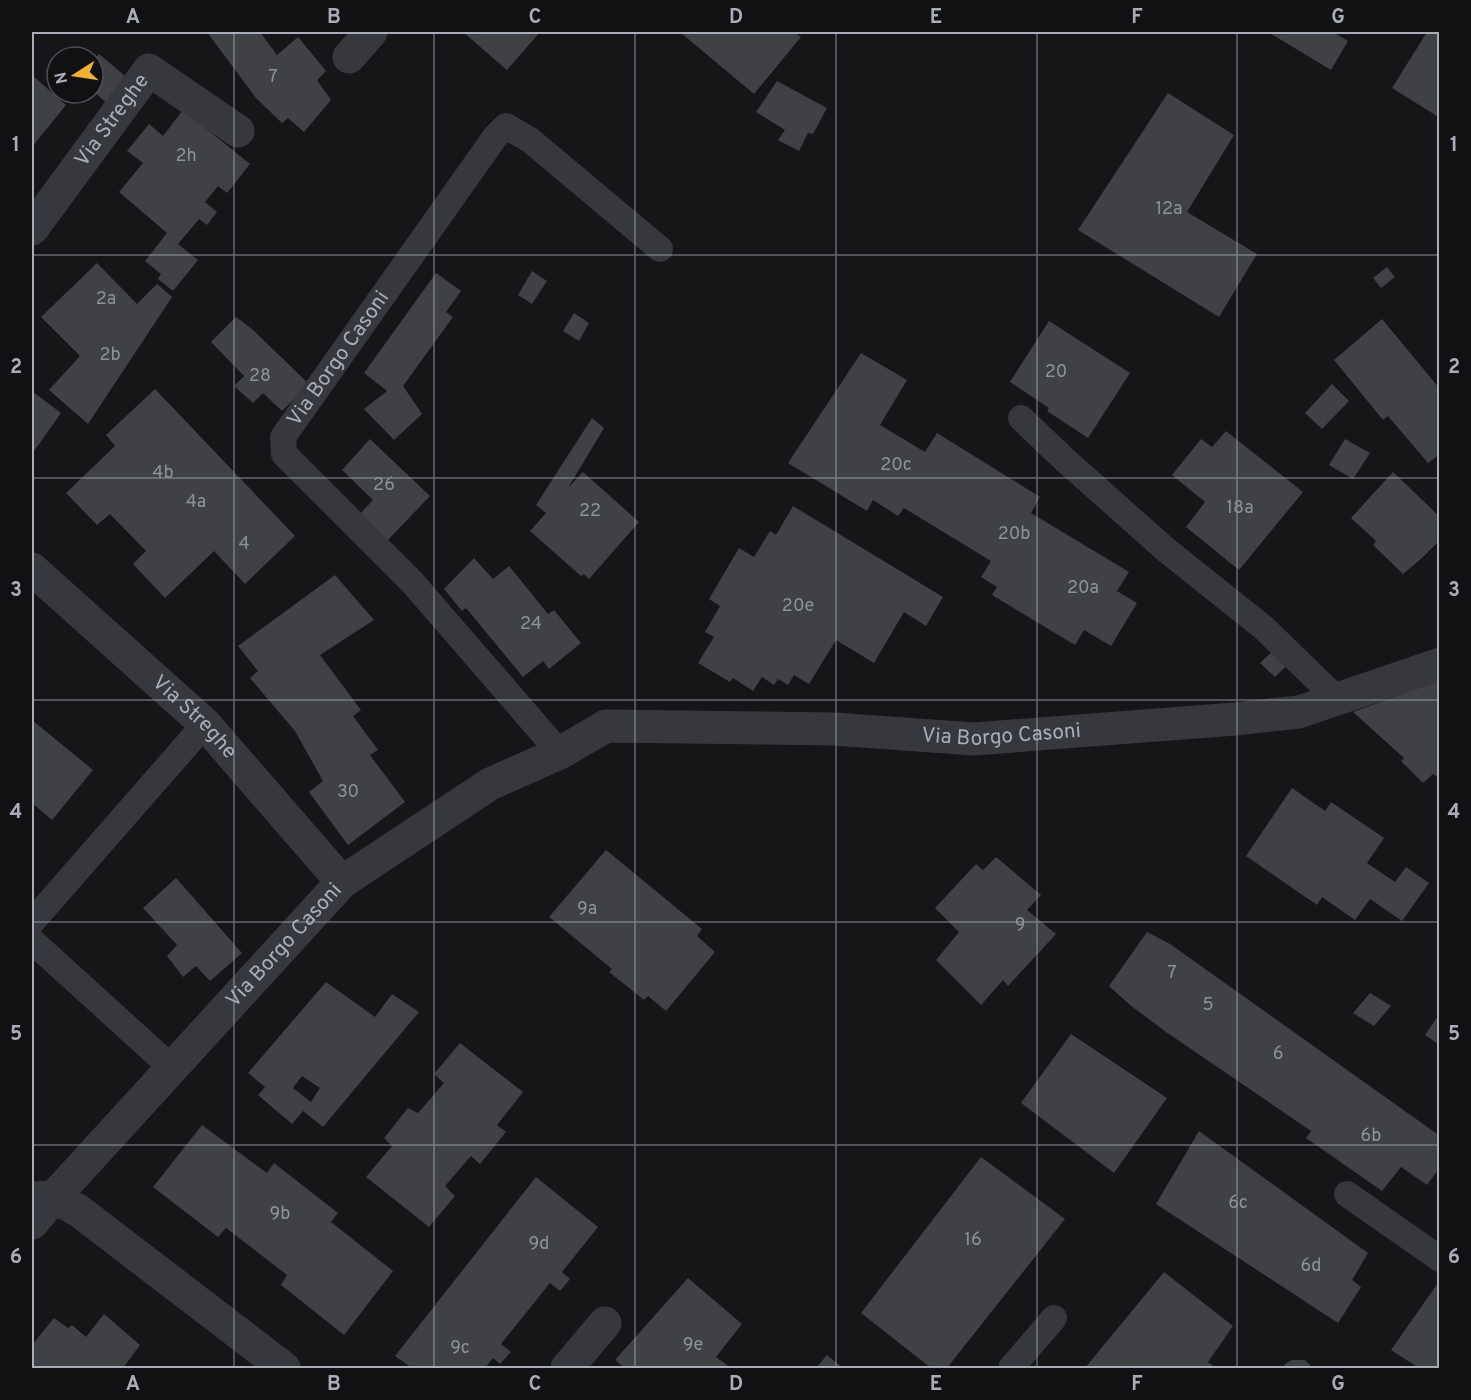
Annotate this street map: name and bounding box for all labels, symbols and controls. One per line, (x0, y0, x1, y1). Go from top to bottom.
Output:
text: A (126, 5, 140, 31)
text: B (327, 5, 341, 31)
text: C (529, 5, 541, 31)
text: D (729, 5, 743, 31)
text: E (930, 5, 942, 31)
text: F (1131, 5, 1143, 31)
text: G (1331, 5, 1345, 31)
north arrow (45, 45, 105, 105)
house number: 7 (268, 66, 278, 89)
street label: Via Streghe (69, 68, 155, 172)
text: N (51, 70, 73, 85)
text: 1 (12, 133, 20, 159)
text: 1 (1450, 133, 1458, 159)
house number: 2h (175, 145, 197, 168)
house number: 12a (1155, 198, 1183, 221)
street label: Via Borgo Casoni (281, 286, 395, 432)
house number: 2a (96, 288, 116, 311)
house number: 2b (99, 344, 121, 367)
text: 2 (10, 355, 22, 381)
text: 2 (1448, 355, 1460, 381)
house number: 20 (1045, 361, 1067, 384)
house number: 28 (249, 365, 271, 388)
house number: 20c (880, 454, 912, 477)
house number: 4b (152, 462, 174, 485)
house number: 26 (373, 474, 395, 497)
house number: 4a (186, 491, 206, 514)
house number: 18a (1226, 497, 1254, 520)
house number: 22 (579, 500, 601, 523)
house number: 20b (998, 523, 1030, 546)
house number: 4 (238, 533, 250, 556)
house number: 20a (1067, 577, 1099, 600)
text: 3 (10, 578, 22, 604)
text: 3 (1448, 578, 1460, 604)
house number: 20e (782, 595, 814, 618)
house number: 24 (520, 613, 542, 636)
street label: Via Streghe (146, 669, 243, 765)
street label: Via Borgo Casoni (921, 717, 1082, 753)
house number: 30 (337, 781, 359, 804)
text: 4 (10, 800, 22, 826)
text: 4 (1448, 800, 1460, 826)
street label: Via Borgo Casoni (220, 877, 348, 1013)
house number: 9a (577, 898, 597, 921)
house number: 9 (1015, 914, 1025, 937)
house number: 7 (1167, 962, 1177, 985)
house number: 5 (1202, 994, 1214, 1017)
text: 5 (10, 1022, 22, 1048)
text: 5 (1448, 1022, 1460, 1048)
house number: 6 (1273, 1043, 1283, 1066)
house number: 6b (1361, 1125, 1381, 1148)
house number: 6c (1228, 1192, 1248, 1215)
house number: 9b (270, 1203, 290, 1226)
house number: 16 (964, 1229, 982, 1252)
house number: 9d (529, 1233, 549, 1256)
text: 6 (10, 1245, 22, 1271)
text: 6 (1448, 1245, 1460, 1271)
house number: 6d (1301, 1255, 1321, 1278)
house number: 9e (683, 1334, 703, 1357)
house number: 9c (450, 1337, 470, 1360)
text: A (126, 1372, 140, 1398)
text: B (327, 1372, 341, 1398)
text: C (529, 1372, 541, 1398)
text: D (729, 1372, 743, 1398)
text: E (930, 1372, 942, 1398)
text: F (1131, 1372, 1143, 1398)
text: G (1331, 1372, 1345, 1398)

